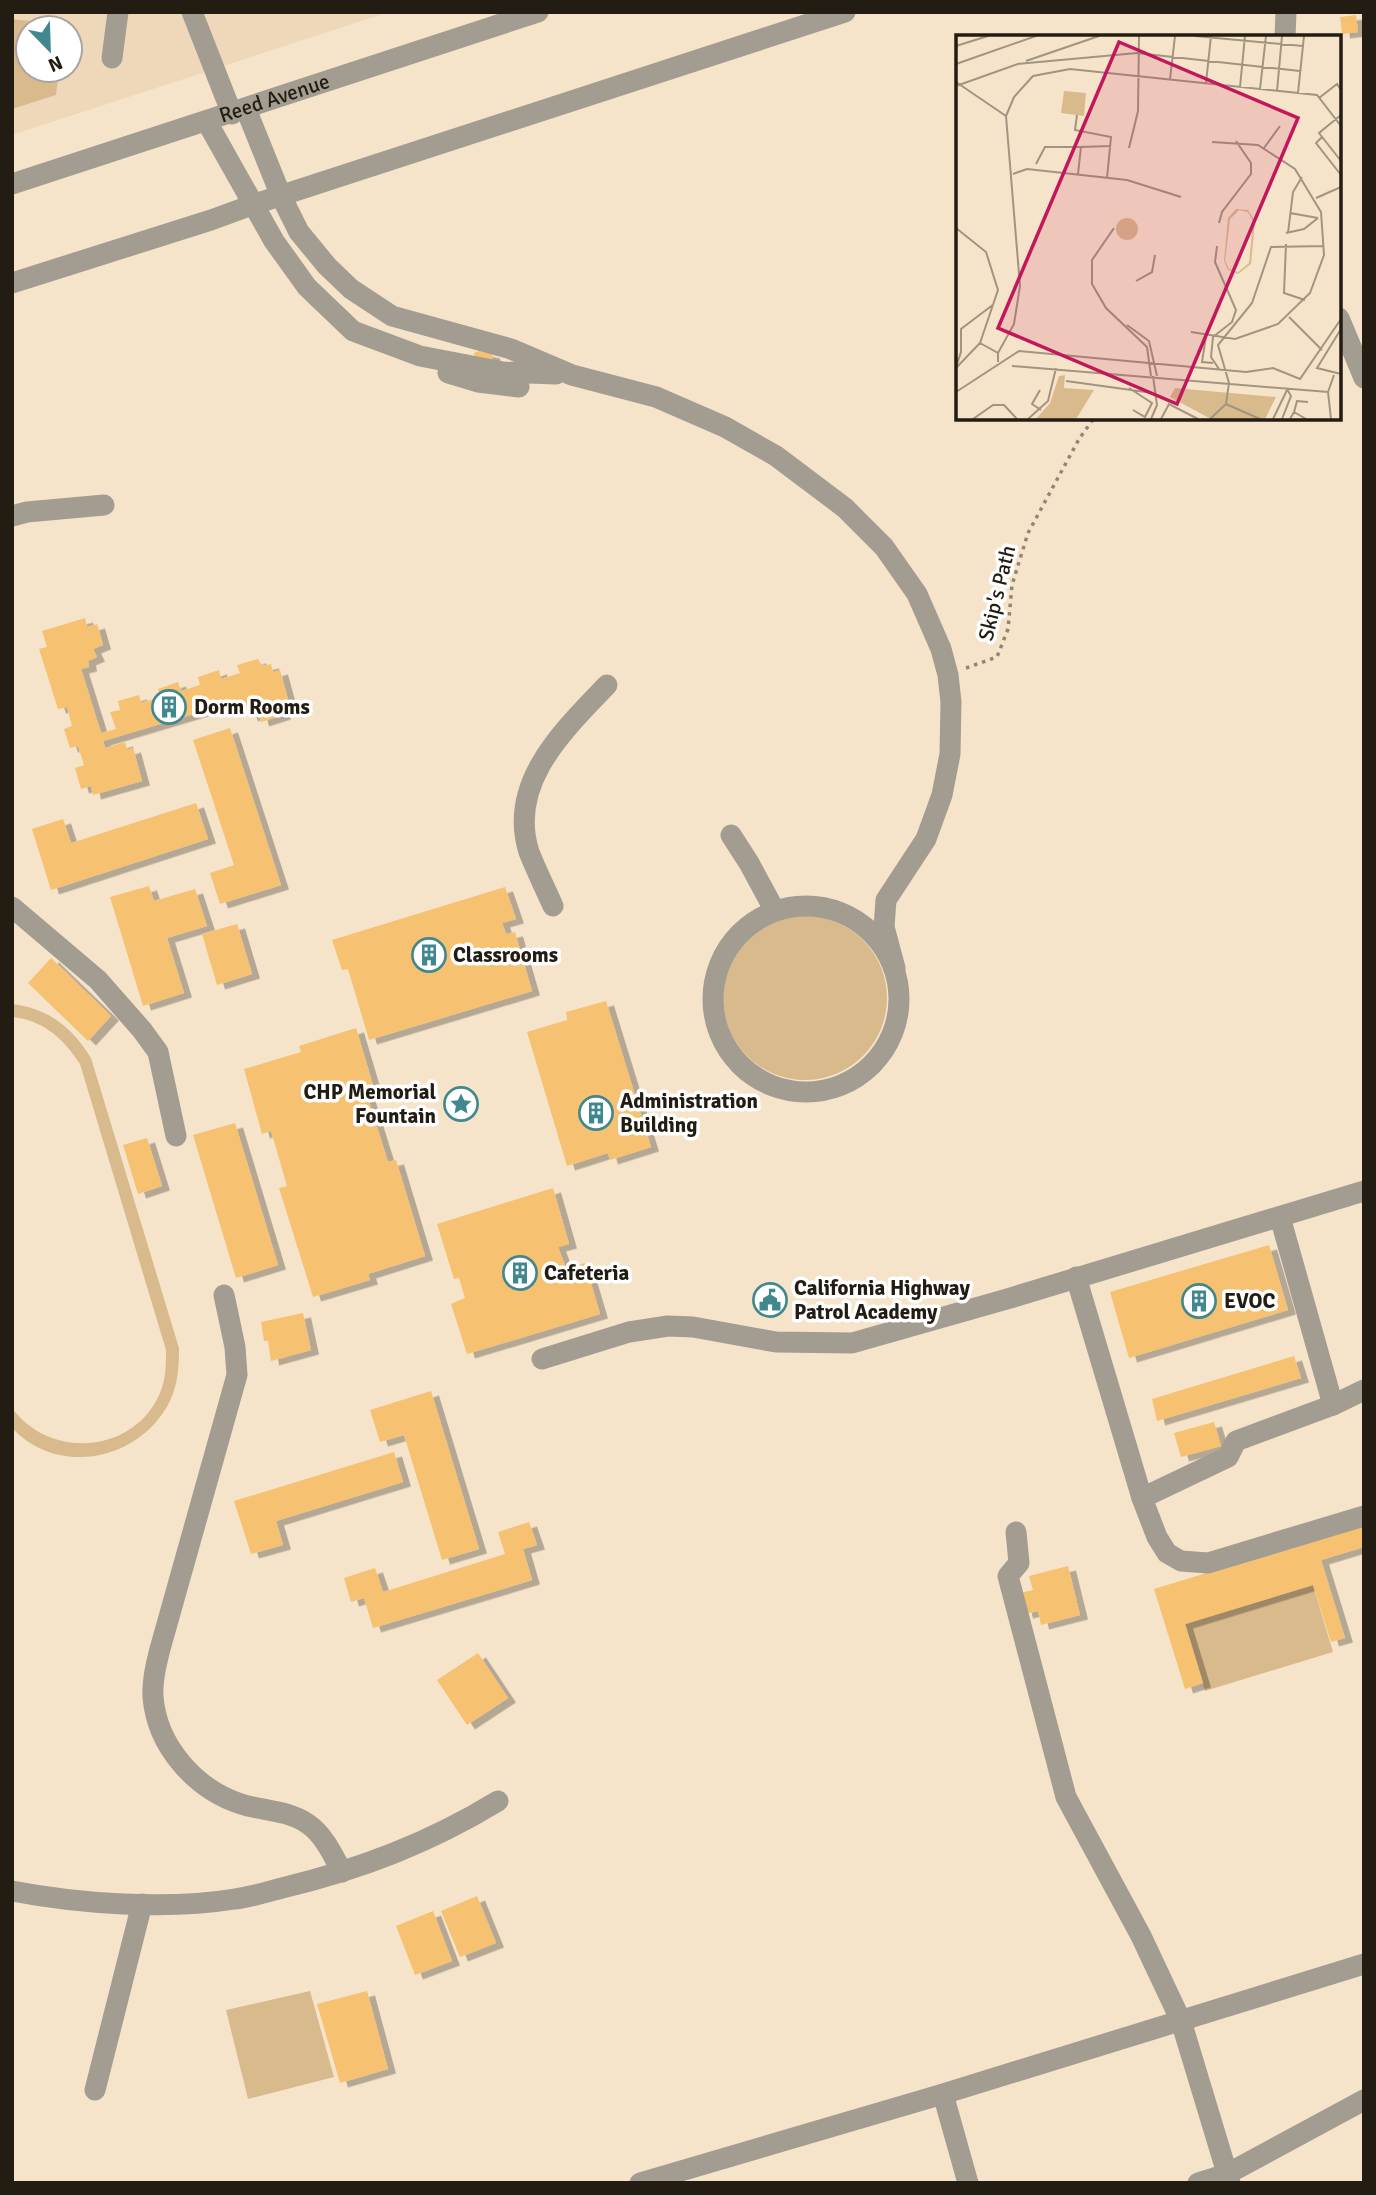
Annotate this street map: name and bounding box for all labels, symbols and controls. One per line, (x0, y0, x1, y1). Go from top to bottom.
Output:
north arrow (14, 14, 84, 84)
inset map (956, 35, 1341, 420)
text: N (44, 50, 66, 77)
street label: Reed Avenue (216, 68, 333, 128)
street label: Skip's Path (973, 542, 1021, 644)
building icon: Dorm Rooms (150, 688, 188, 726)
place label: Dorm Rooms (194, 694, 310, 720)
building icon: Classrooms (410, 936, 448, 974)
place label: Classrooms (453, 942, 558, 968)
place label: CHP Memorial Fountain (304, 1079, 436, 1129)
place icon: CHP Memorial Fountain (442, 1085, 480, 1123)
place label: Administration Building (620, 1088, 758, 1138)
building icon: Administration Building (577, 1094, 615, 1132)
building icon: Cafeteria (501, 1254, 539, 1292)
place label: Cafeteria (544, 1260, 630, 1286)
place label: California Highway Patrol Academy (794, 1275, 970, 1325)
public building icon: California Highway Patrol Academy (751, 1281, 789, 1319)
building icon: EVOC (1180, 1282, 1218, 1320)
place label: EVOC (1224, 1288, 1276, 1314)

